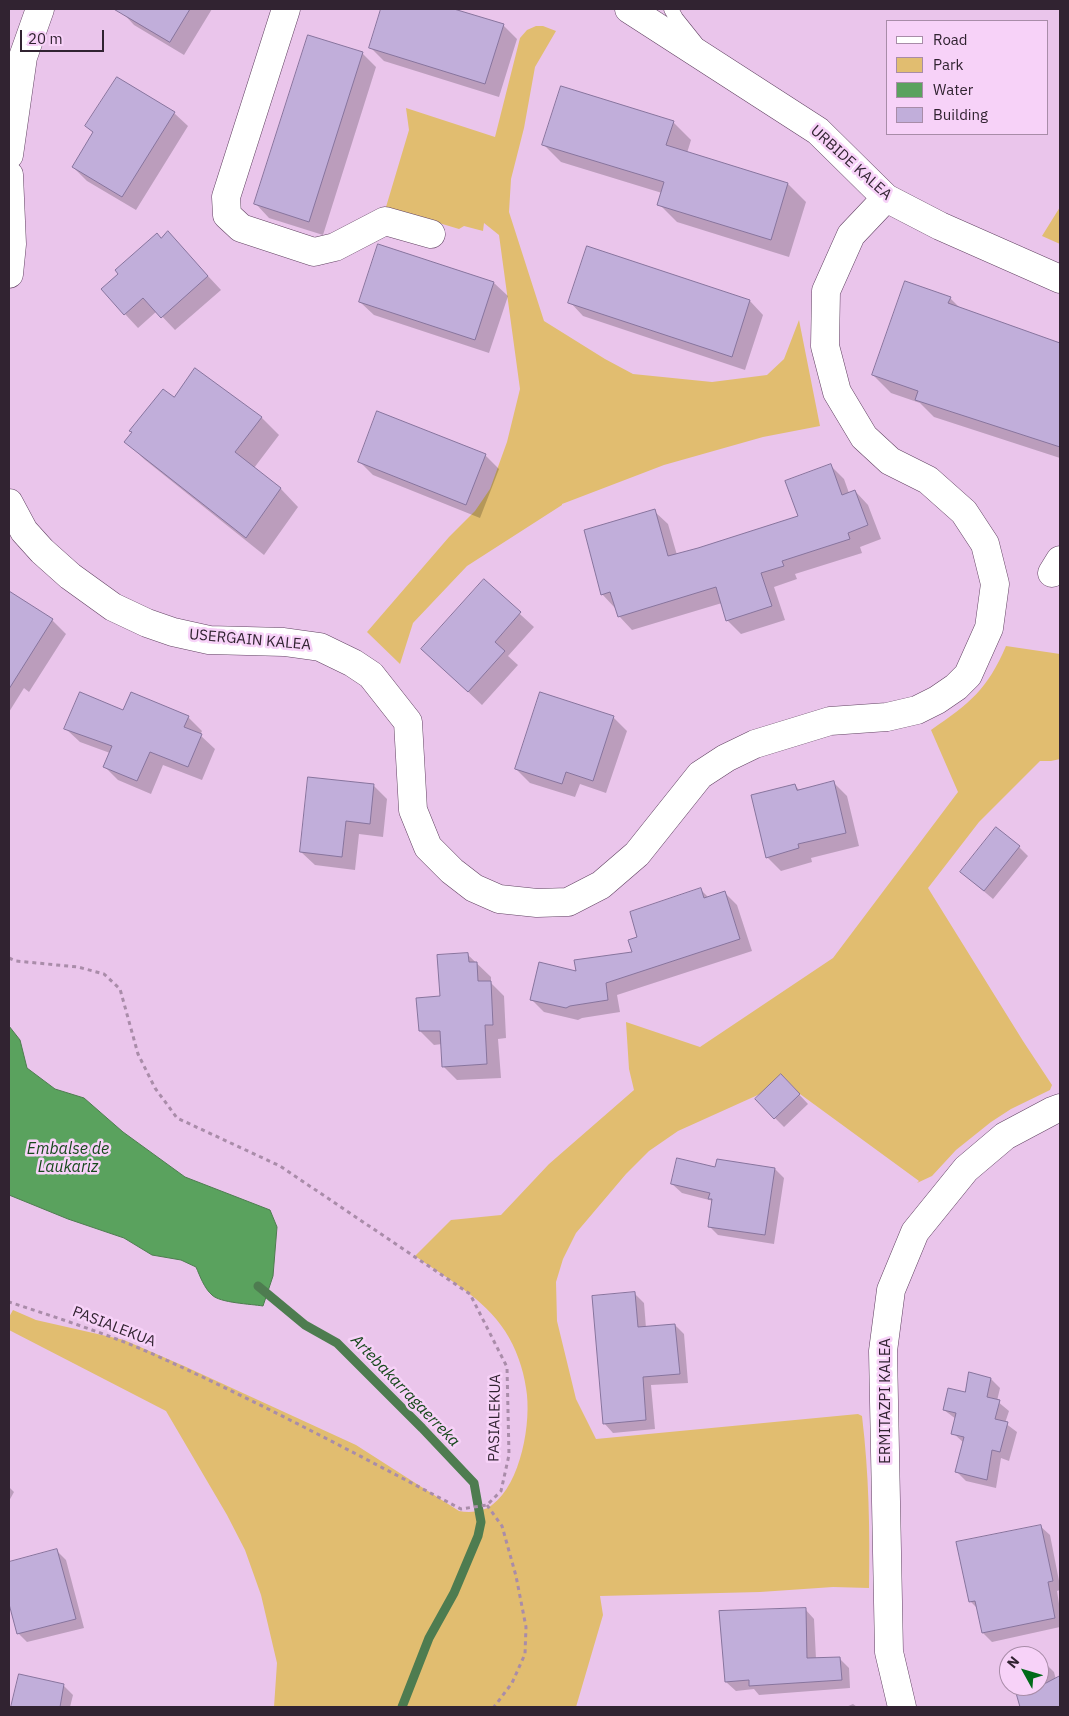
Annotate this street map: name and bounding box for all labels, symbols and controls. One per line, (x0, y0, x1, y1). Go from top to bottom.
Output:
scale bar (22, 20, 106, 52)
legend (886, 20, 1049, 135)
text: 20 m (28, 29, 63, 48)
text: Road (933, 30, 968, 49)
text: Park (933, 55, 963, 74)
text: Water (933, 80, 973, 99)
text: Building (933, 105, 988, 124)
street label: URBIDE KALEA (807, 122, 895, 204)
street label: USERGAIN KALEA (188, 626, 312, 654)
water label: Embalse de Laukariz (27, 1139, 109, 1177)
street label: PASIALEKUA (70, 1303, 158, 1351)
water label: Artebakarragaerreka (347, 1331, 463, 1451)
street label: ERMITAZPI KALEA (877, 1338, 895, 1464)
street label: PASIALEKUA (485, 1374, 505, 1462)
north arrow (999, 1646, 1049, 1696)
text: N (1003, 1653, 1023, 1672)

